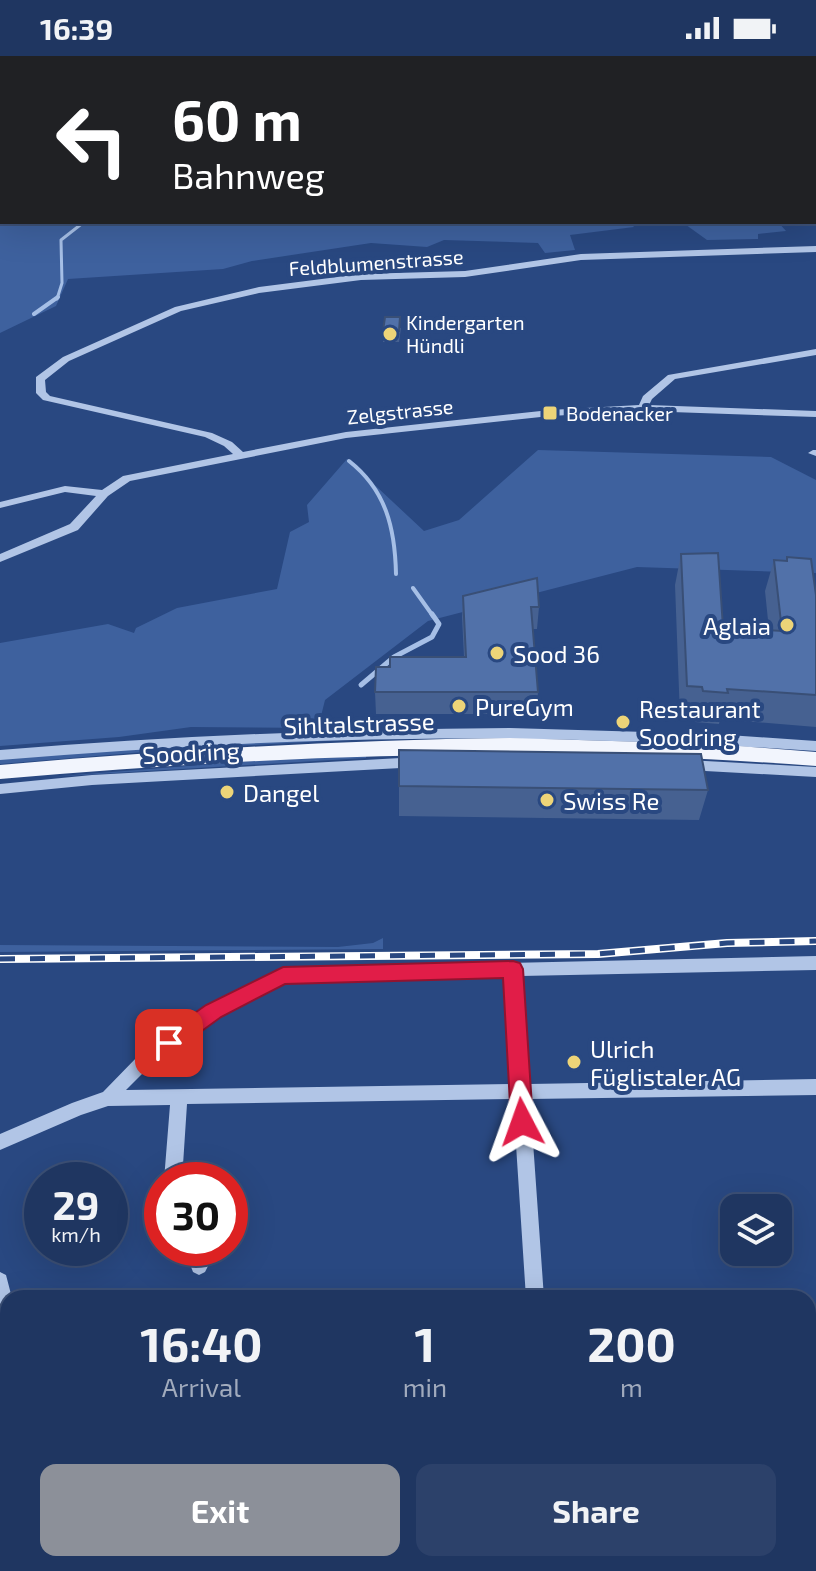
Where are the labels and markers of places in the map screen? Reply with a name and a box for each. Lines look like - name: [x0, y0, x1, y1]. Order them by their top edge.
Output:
- place label: Kindergarten Hündli: [406, 310, 525, 357]
- marker: Kindergarten Hündli: [381, 325, 399, 343]
- place label: Bodenacker: [566, 401, 673, 425]
- marker: Bodenacker: [541, 404, 559, 422]
- place label: Aglaia: [703, 611, 771, 640]
- marker: Aglaia: [778, 616, 796, 634]
- place label: Sood 36: [513, 639, 600, 668]
- marker: Sood 36: [488, 644, 506, 662]
- place label: PureGym: [475, 692, 574, 721]
- place label: Restaurant Soodring: [639, 694, 761, 751]
- marker: PureGym: [450, 697, 468, 715]
- marker: Restaurant Soodring: [614, 713, 632, 731]
- place label: Dangel: [243, 778, 319, 807]
- marker: Dangel: [218, 783, 236, 801]
- place label: Swiss Re: [563, 786, 659, 815]
- marker: Swiss Re: [538, 791, 556, 809]
- pin: [135, 1009, 203, 1077]
- place label: Ulrich Füglistaler AG: [590, 1034, 741, 1091]
- marker: Ulrich Füglistaler AG: [565, 1053, 583, 1071]

